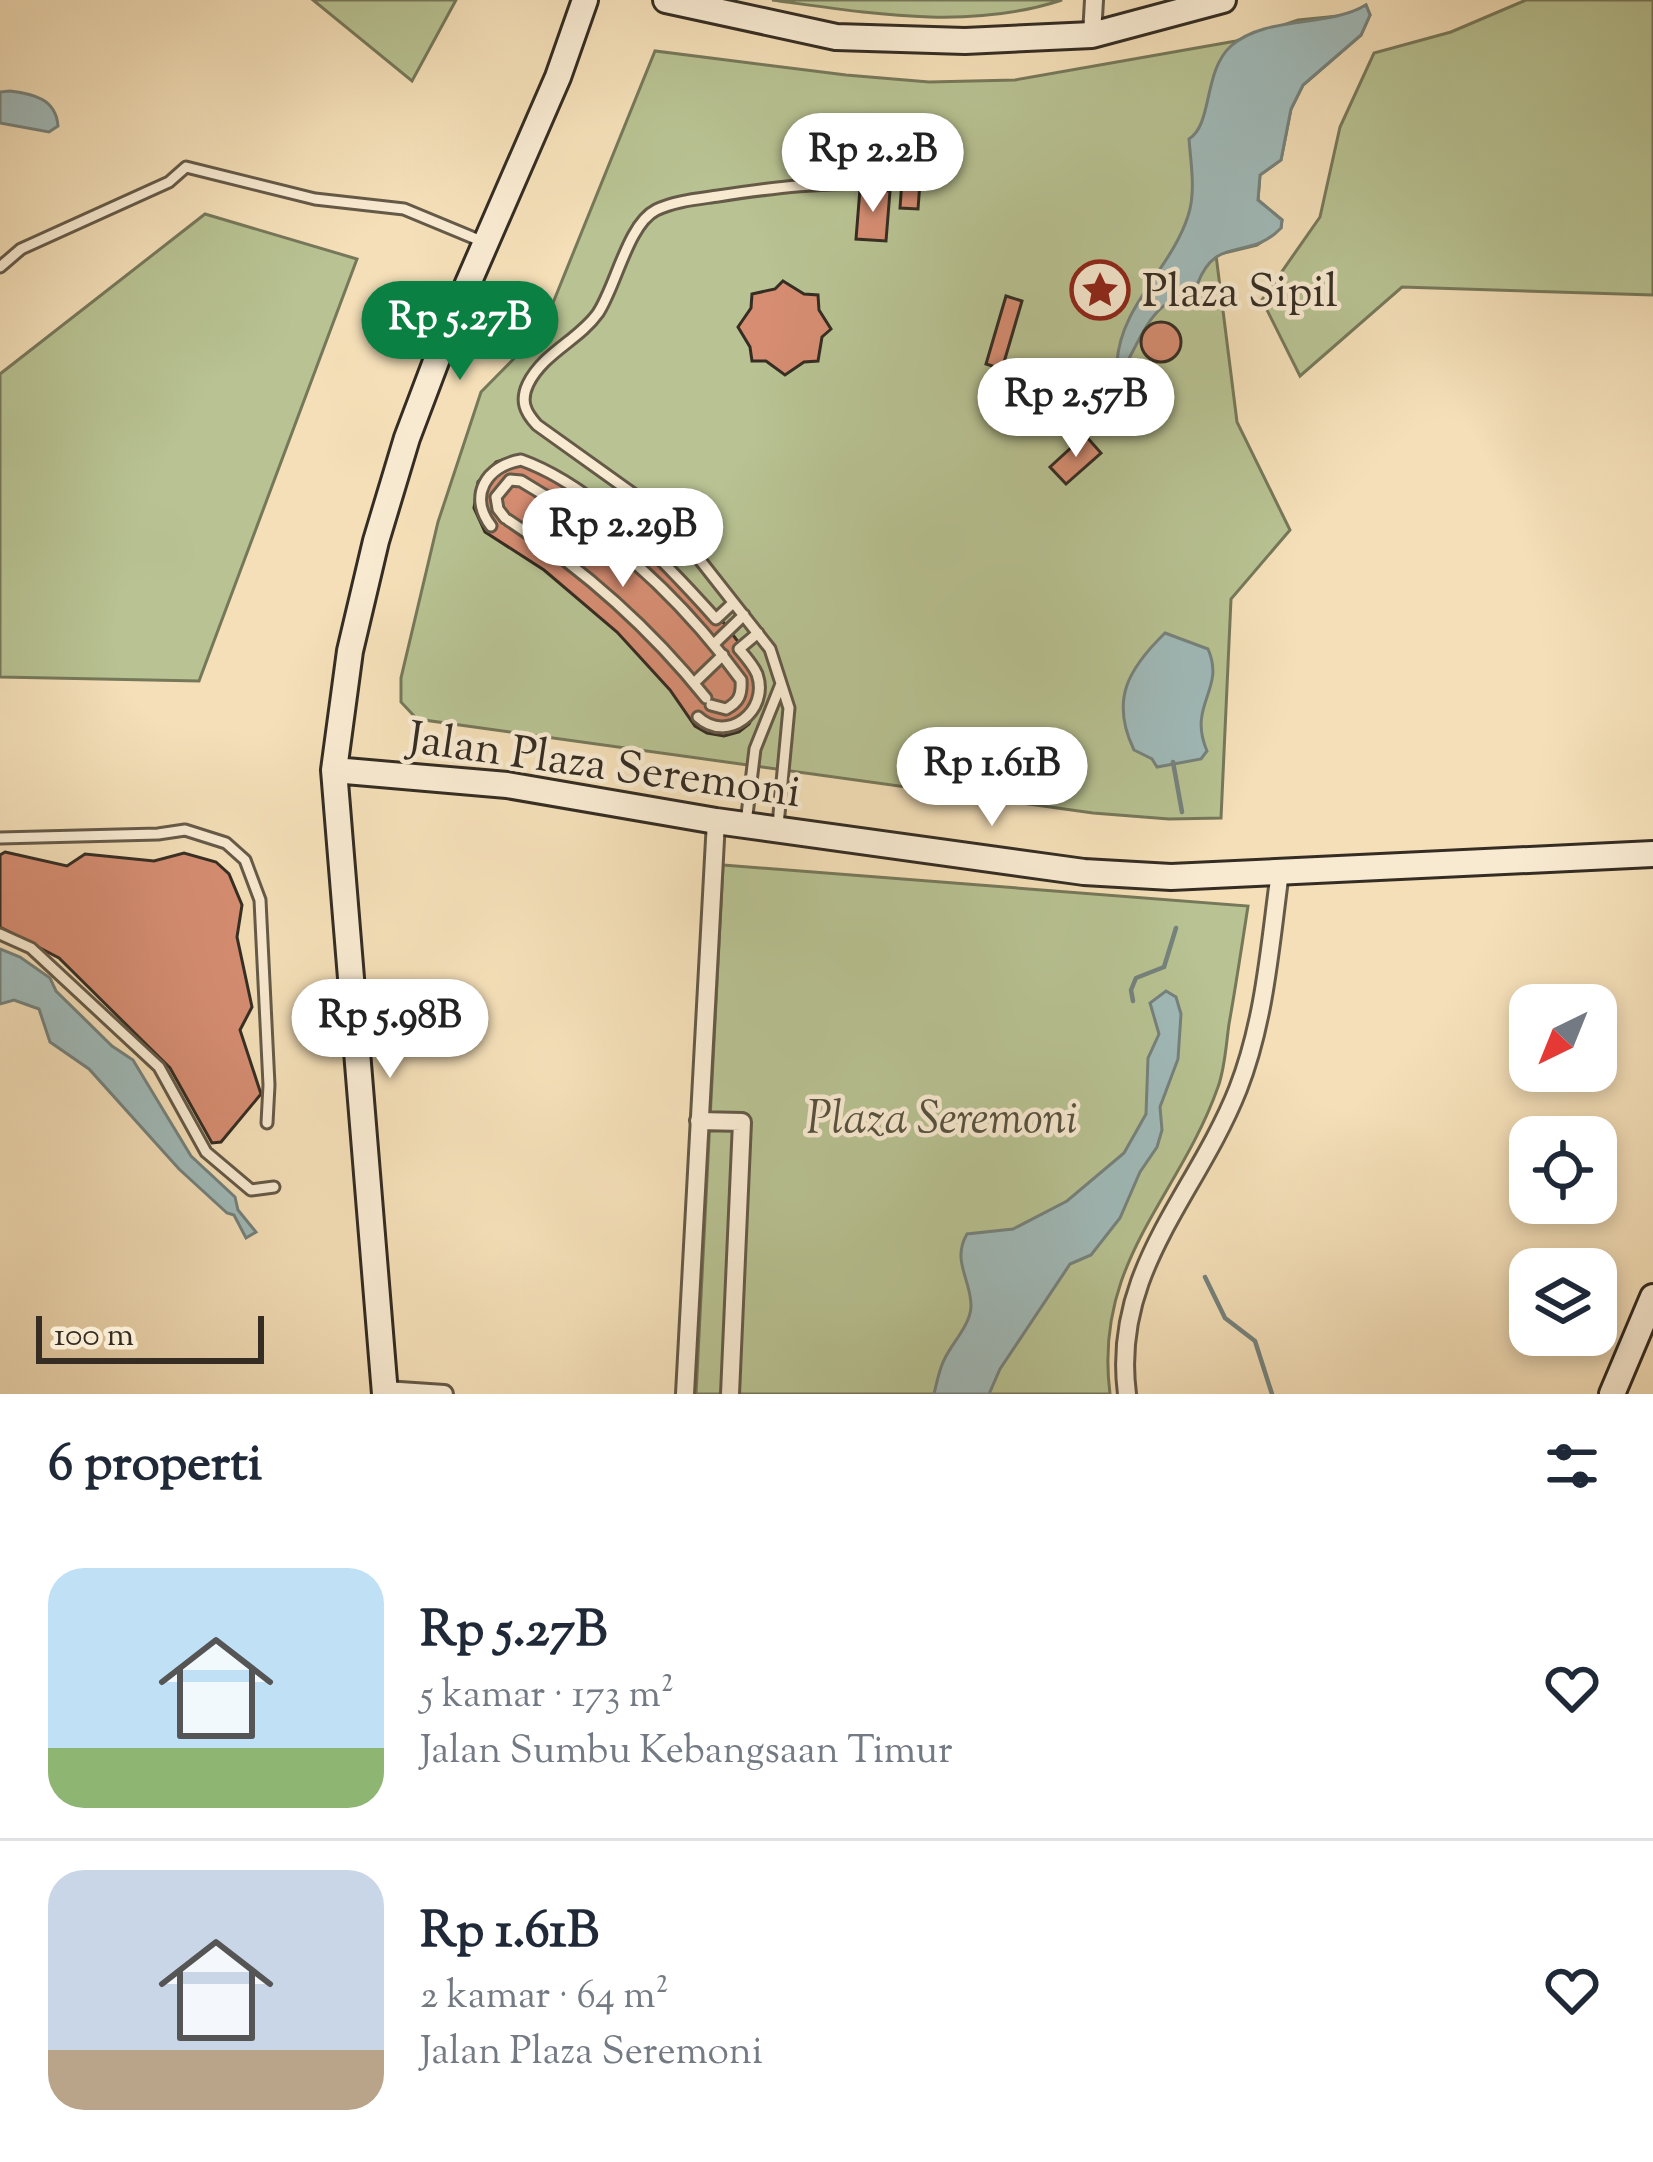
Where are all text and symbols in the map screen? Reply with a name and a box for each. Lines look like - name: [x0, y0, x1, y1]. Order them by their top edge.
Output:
- pin: Rp 2.2B: [762, 113, 984, 215]
- text: Rp 2.2B: [809, 124, 937, 180]
- place icon: Plaza Sipil: [1069, 259, 1131, 321]
- place label: Plaza Sipil: [1142, 263, 1338, 328]
- pin: Rp 5.27B: [336, 281, 584, 383]
- text: Rp 5.27B: [388, 292, 532, 348]
- pin: Rp 2.57B: [952, 358, 1200, 460]
- text: Rp 2.57B: [1004, 369, 1148, 425]
- pin: Rp 2.29B: [499, 488, 747, 590]
- text: Rp 2.29B: [549, 499, 697, 555]
- street label: Jalan Plaza Seremoni: [401, 708, 805, 828]
- pin: Rp 1.61B: [868, 727, 1116, 829]
- text: Rp 1.61B: [924, 738, 1060, 794]
- pin: Rp 5.98B: [266, 979, 514, 1081]
- north arrow: [1509, 984, 1617, 1092]
- map controls: [1509, 984, 1617, 1356]
- text: Rp 5.98B: [319, 990, 461, 1046]
- park label: Plaza Seremoni: [806, 1089, 1078, 1154]
- button: locate: [1509, 1116, 1617, 1224]
- button: layers: [1509, 1248, 1617, 1356]
- scale bar: [36, 1310, 264, 1363]
- text: 100 m: [54, 1313, 134, 1361]
- text: 6 properti: [48, 1430, 262, 1503]
- icon: filters: [1539, 1433, 1605, 1499]
- text: Rp 5.27B: [420, 1596, 607, 1669]
- icon: home: [144, 1616, 288, 1760]
- icon: heart: [1539, 1655, 1605, 1721]
- text: 5 kamar · 173 m²: [420, 1669, 674, 1725]
- text: Jalan Sumbu Kebangsaan Timur: [420, 1725, 953, 1781]
- text: Rp 1.61B: [420, 1897, 599, 1970]
- icon: home: [144, 1918, 288, 2062]
- icon: heart: [1539, 1957, 1605, 2023]
- text: 2 kamar · 64 m²: [420, 1970, 669, 2026]
- text: Jalan Plaza Seremoni: [420, 2026, 763, 2082]

